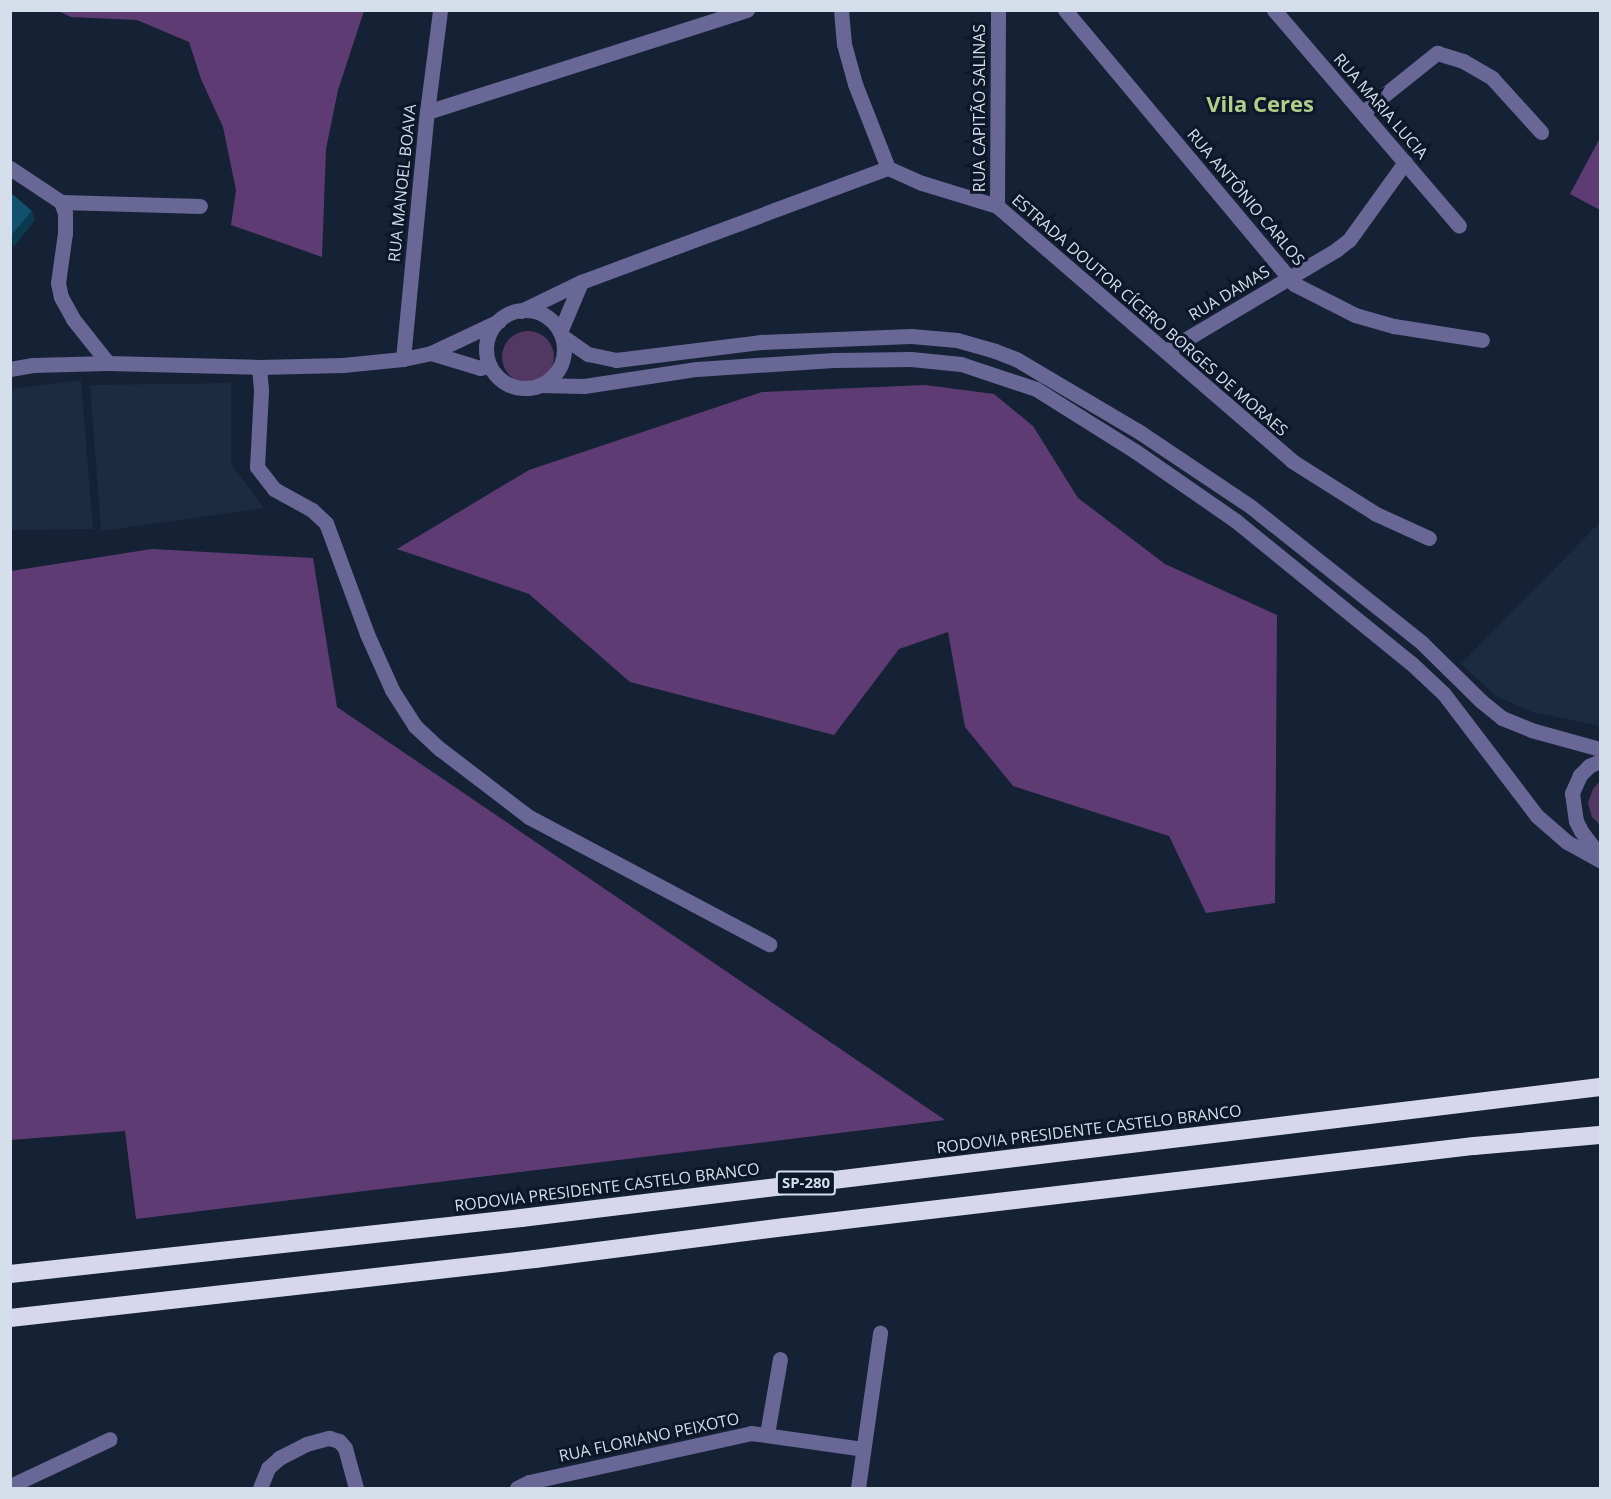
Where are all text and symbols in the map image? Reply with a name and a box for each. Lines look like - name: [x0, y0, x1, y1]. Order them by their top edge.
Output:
- street label: RUA CAPITÃO SALINAS: [969, 24, 989, 192]
- street label: RUA MARIA LUCIA: [1330, 49, 1432, 163]
- district label: Vila Ceres: [1206, 91, 1314, 117]
- street label: RUA MANOEL BOAVA: [384, 103, 420, 263]
- street label: RUA ANTÔNIO CARLOS: [1183, 125, 1309, 269]
- street label: ESTRADA DOUTOR CÍCERO BORGES DE MORAES: [1008, 190, 1292, 440]
- street label: RUA DAMAS: [1185, 261, 1273, 325]
- street label: RODOVIA PRESIDENTE CASTELO BRANCO: [935, 1101, 1243, 1157]
- street label: RODOVIA PRESIDENTE CASTELO BRANCO: [453, 1159, 761, 1215]
- road number: SP-280: [774, 1171, 838, 1195]
- street label: RUA FLORIANO PEIXOTO: [557, 1408, 741, 1466]

